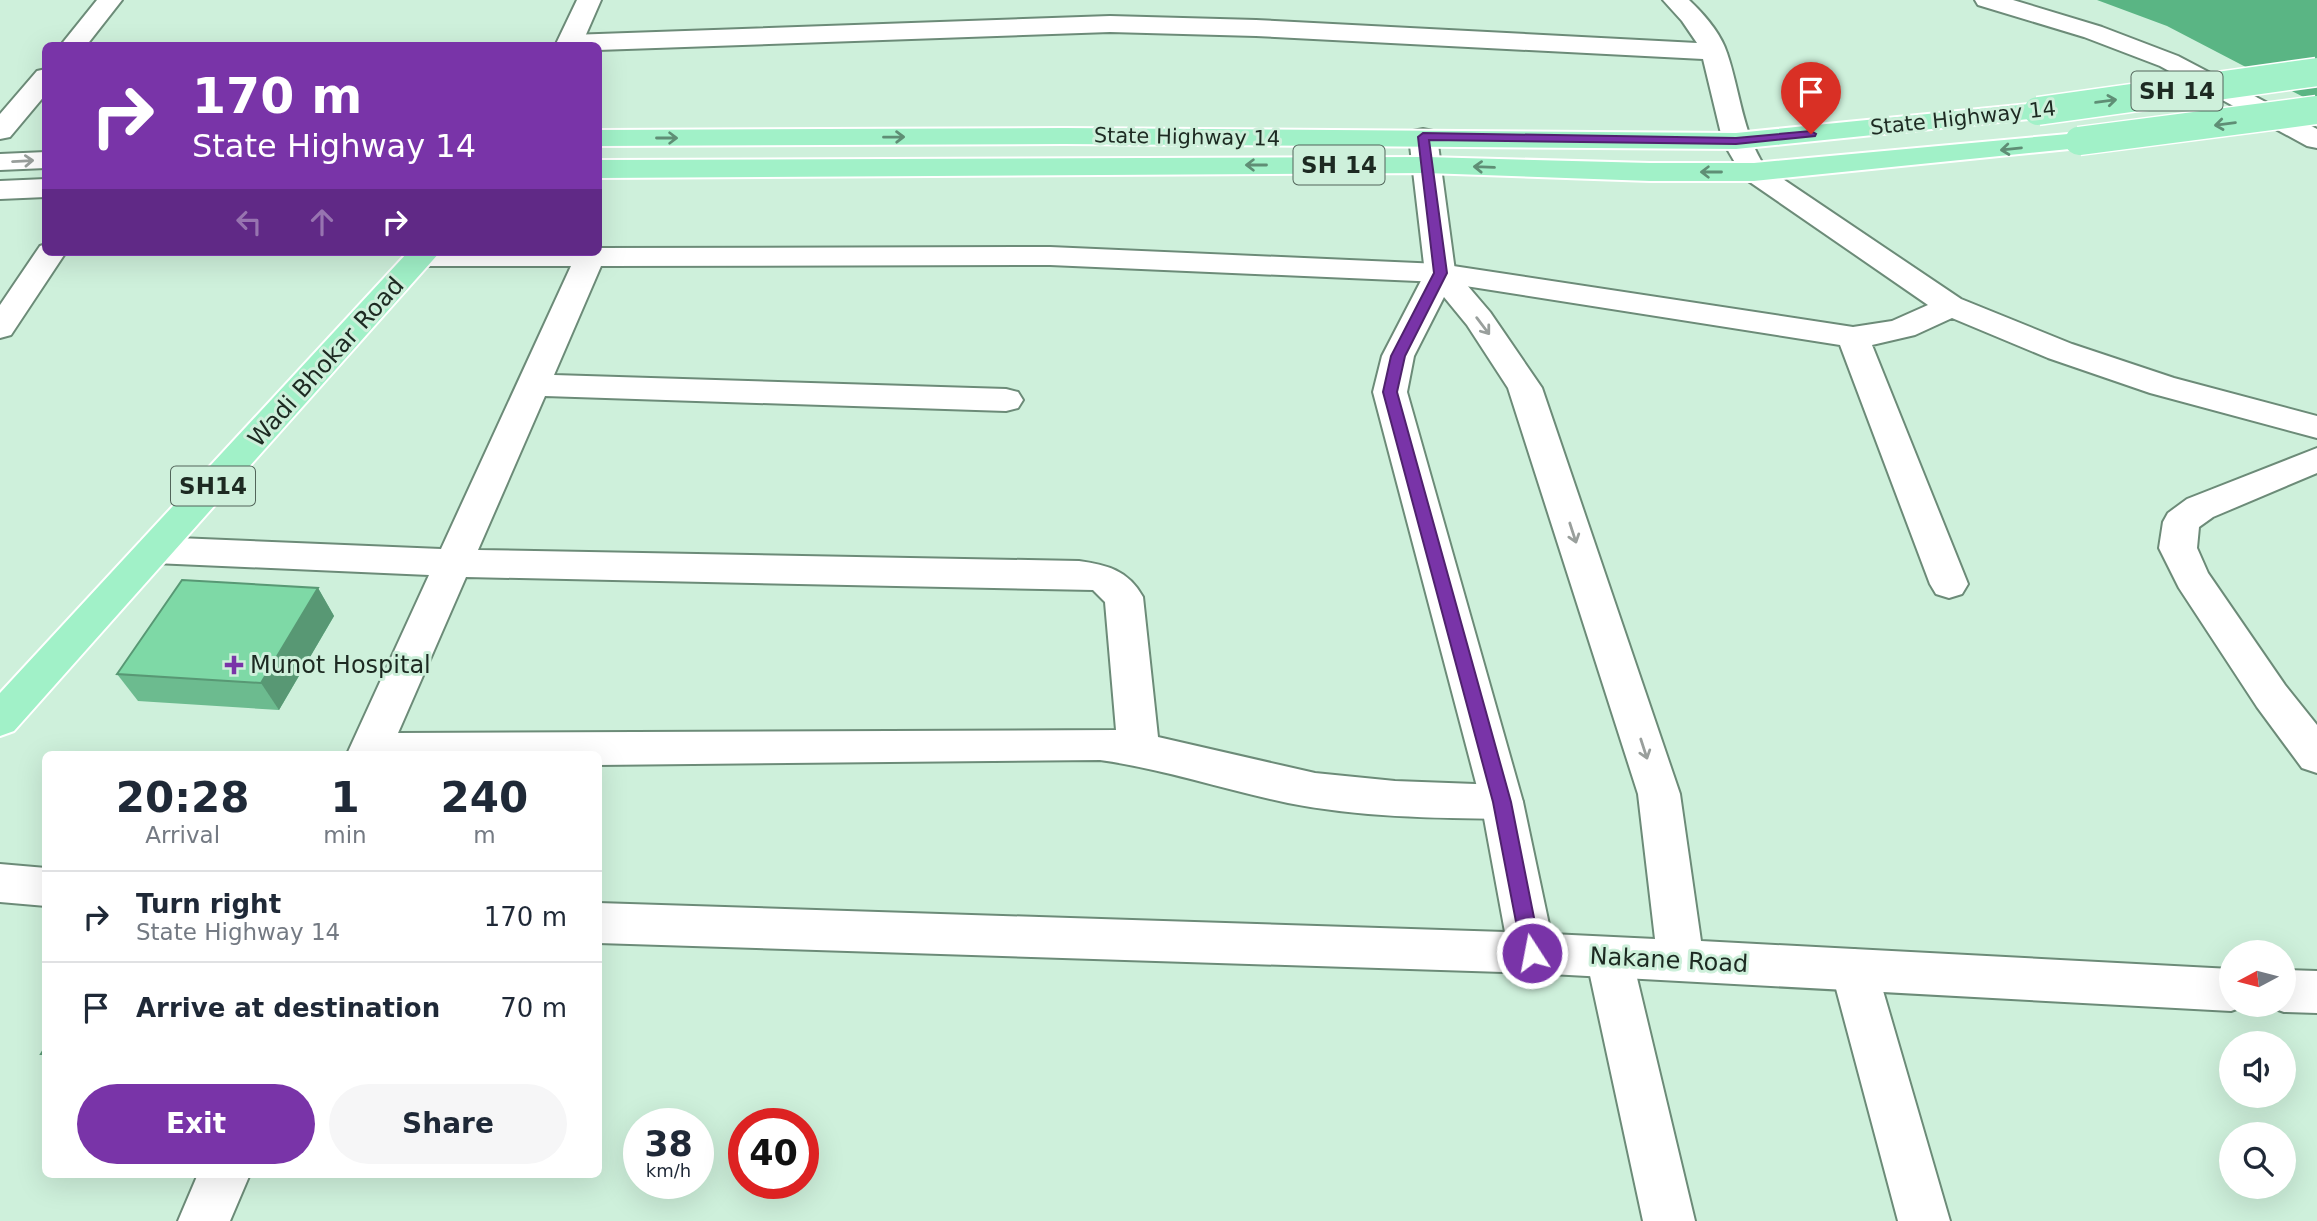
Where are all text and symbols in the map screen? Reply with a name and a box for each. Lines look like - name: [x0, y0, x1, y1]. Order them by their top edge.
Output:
- pin: [1781, 62, 1841, 134]
- text: 170 m: [192, 68, 362, 125]
- icon: right: [77, 70, 168, 161]
- road number: SH 14: [2132, 72, 2222, 110]
- icon: arrive: [1792, 73, 1830, 111]
- one-way arrow: [2094, 95, 2116, 108]
- street label: State Highway 14: [1869, 96, 2057, 140]
- one-way arrow: [2215, 118, 2237, 131]
- street label: State Highway 14: [1094, 123, 1280, 151]
- text: State Highway 14: [192, 127, 476, 165]
- one-way arrow: [882, 130, 905, 144]
- one-way arrow: [655, 131, 678, 145]
- one-way arrow: [2000, 143, 2023, 156]
- road number: SH 14: [1294, 146, 1384, 184]
- one-way arrow: [11, 154, 34, 167]
- one-way arrow: [1245, 158, 1268, 172]
- one-way arrow: [1472, 161, 1495, 174]
- one-way arrow: [1700, 165, 1723, 179]
- icon: left: [230, 203, 268, 241]
- icon: ahead: [303, 203, 341, 241]
- icon: right: [376, 203, 414, 241]
- street label: Wadi Bhokar Road: [242, 271, 410, 453]
- one-way arrow: [1476, 316, 1491, 335]
- road number: SH14: [171, 466, 255, 506]
- one-way arrow: [1567, 522, 1580, 544]
- place label: Munot Hospital: [250, 651, 431, 679]
- marker: Munot Hospital: [224, 655, 244, 675]
- one-way arrow: [1639, 738, 1652, 760]
- text: 20:28: [116, 773, 250, 822]
- text: 1: [330, 773, 360, 822]
- text: 240: [441, 773, 528, 822]
- text: Arrival: [145, 822, 220, 848]
- text: min: [323, 822, 367, 848]
- text: m: [473, 822, 496, 848]
- text: Turn right: [136, 889, 281, 919]
- icon: right: [77, 898, 115, 936]
- text: 170 m: [484, 902, 567, 932]
- position arrow: [1495, 916, 1569, 990]
- text: State Highway 14: [136, 919, 340, 945]
- north arrow: [2219, 940, 2296, 1017]
- map controls: [2219, 940, 2296, 1199]
- street label: Nakane Road: [1589, 942, 1749, 978]
- icon: arrive: [77, 989, 115, 1027]
- text: Arrive at destination: [136, 993, 440, 1023]
- text: 70 m: [500, 993, 567, 1023]
- button: sound: [2219, 1031, 2296, 1108]
- button: Exit: [77, 1084, 315, 1164]
- button: Share: [329, 1084, 567, 1164]
- speed limit sign: 40: [728, 1108, 819, 1199]
- button: search: [2219, 1122, 2296, 1199]
- text: 38: [644, 1124, 693, 1164]
- text: km/h: [646, 1160, 691, 1181]

